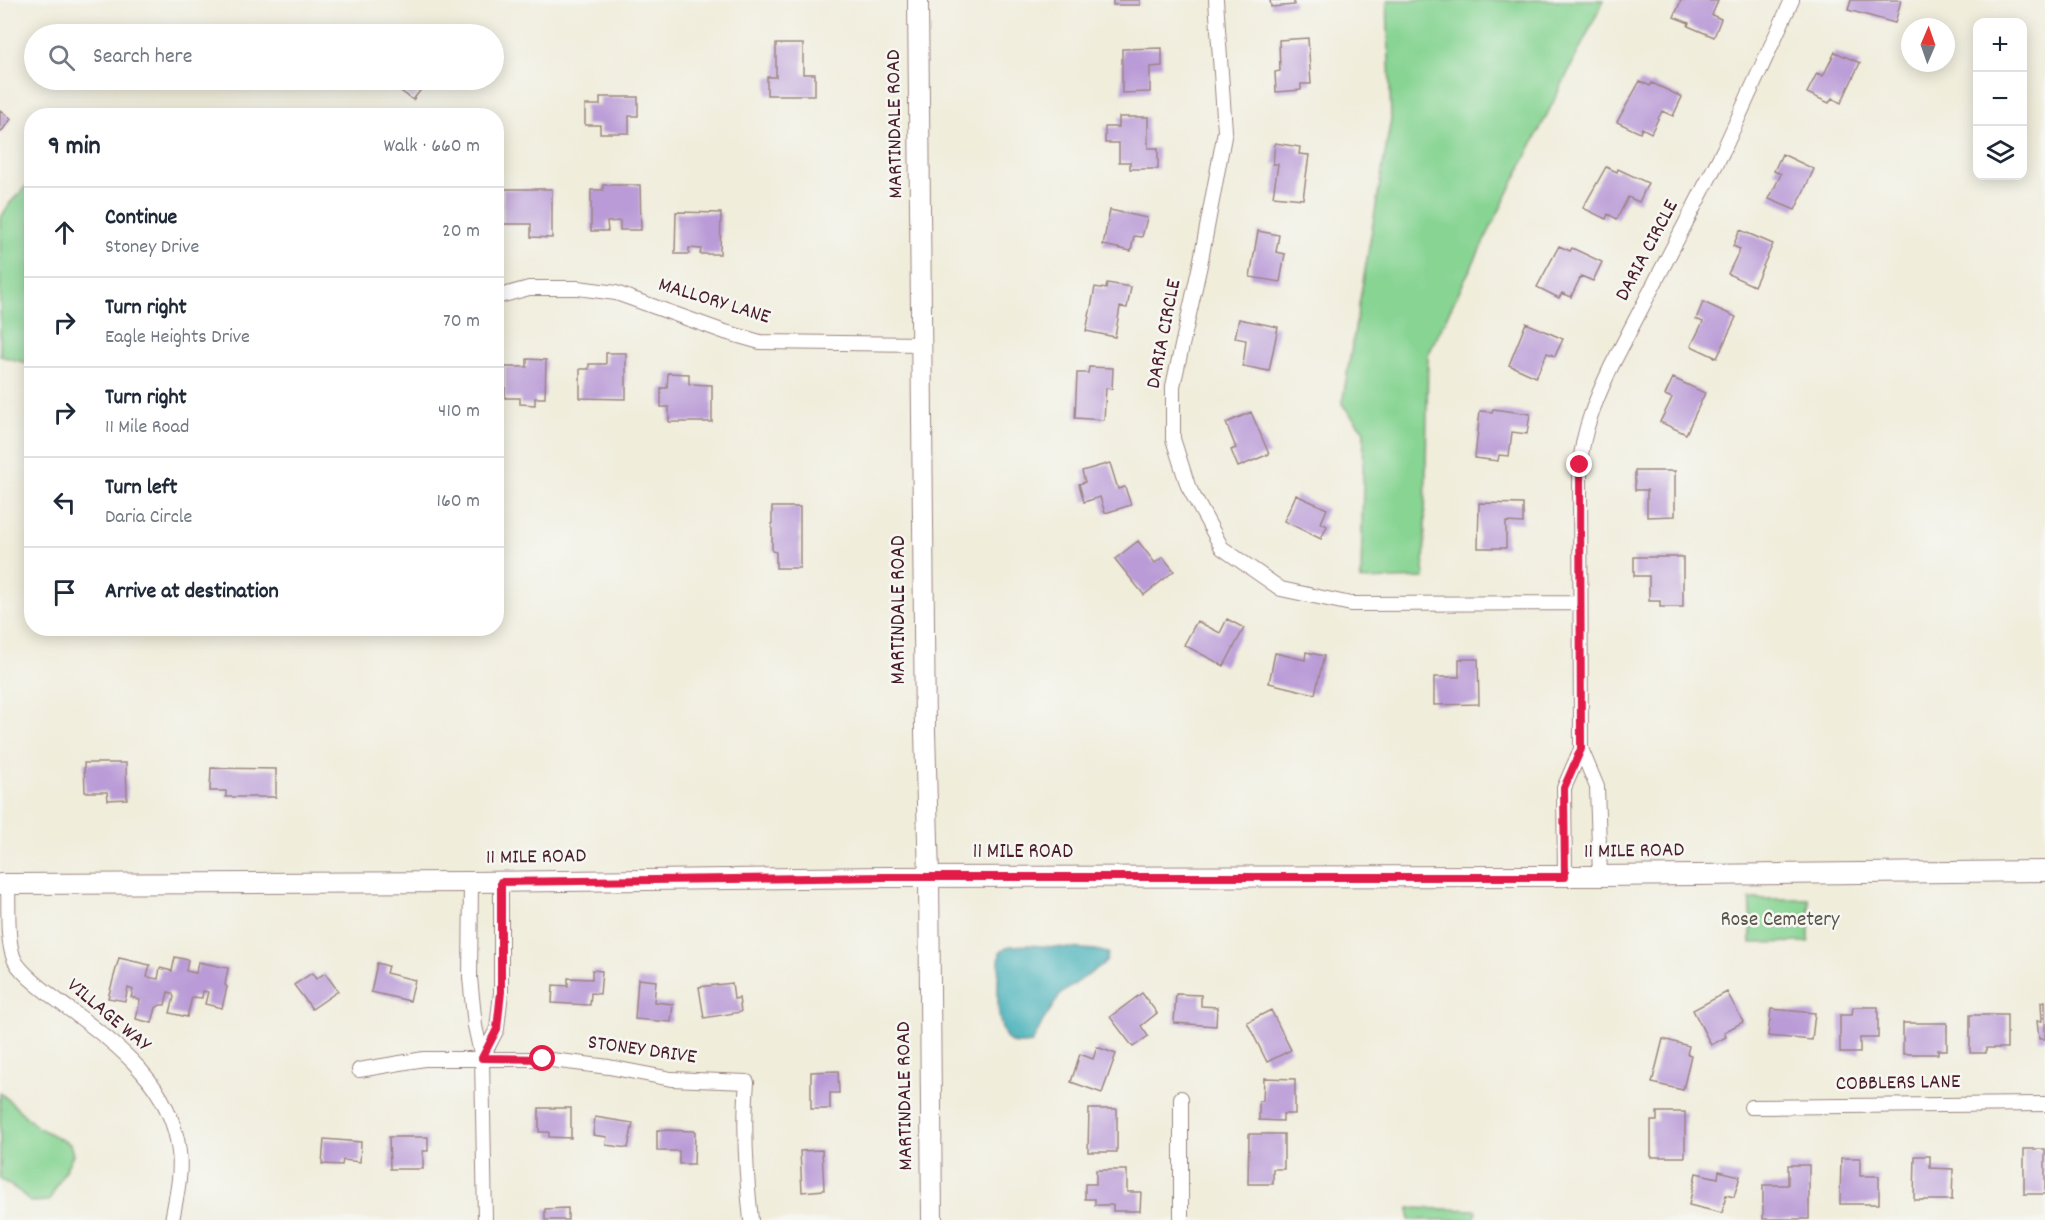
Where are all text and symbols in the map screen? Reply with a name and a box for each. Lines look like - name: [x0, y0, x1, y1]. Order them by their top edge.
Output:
- north arrow: [1901, 18, 1955, 72]
- map controls: [1973, 18, 2027, 180]
- button: +: [1973, 18, 2027, 72]
- search box: [24, 24, 504, 90]
- icon: search: [45, 41, 78, 74]
- text: Search here: [93, 42, 192, 73]
- street label: MARTINDALE ROAD: [880, 49, 912, 199]
- button: −: [1973, 72, 2027, 126]
- button: layers: [1973, 126, 2027, 180]
- text: 9 min: [48, 129, 101, 166]
- text: Walk · 660 m: [384, 133, 480, 161]
- street label: DARIA CIRCLE: [1609, 195, 1688, 307]
- text: Continue: [105, 203, 177, 234]
- icon: ahead: [48, 216, 81, 249]
- text: 20 m: [442, 218, 480, 246]
- text: Stoney Drive: [105, 234, 199, 262]
- street label: MALLORY LANE: [654, 271, 774, 333]
- street label: DARIA CIRCLE: [1140, 276, 1190, 391]
- text: Turn right: [105, 293, 187, 324]
- icon: right: [48, 306, 81, 339]
- text: 70 m: [443, 308, 480, 336]
- text: Eagle Heights Drive: [105, 324, 250, 352]
- text: Turn right: [105, 383, 187, 414]
- icon: right: [48, 396, 81, 429]
- text: 410 m: [438, 398, 480, 426]
- text: 11 Mile Road: [105, 414, 189, 442]
- route end: [1566, 451, 1592, 477]
- text: Turn left: [105, 473, 177, 504]
- icon: left: [48, 486, 81, 519]
- text: 160 m: [437, 488, 480, 516]
- text: Daria Circle: [105, 504, 192, 532]
- street label: MARTINDALE ROAD: [885, 535, 915, 685]
- icon: arrive: [48, 576, 81, 609]
- text: Arrive at destination: [105, 577, 279, 608]
- street label: 11 MILE ROAD: [1584, 836, 1685, 868]
- street label: 11 MILE ROAD: [973, 838, 1073, 868]
- street label: 11 MILE ROAD: [486, 842, 587, 874]
- park label: Rose Cemetery: [1720, 906, 1840, 936]
- street label: VILLAGE WAY: [60, 972, 157, 1061]
- street label: MARTINDALE ROAD: [890, 1021, 922, 1171]
- street label: STONEY DRIVE: [586, 1029, 699, 1074]
- route start: [529, 1045, 555, 1071]
- street label: COBBLERS LANE: [1835, 1068, 1961, 1100]

